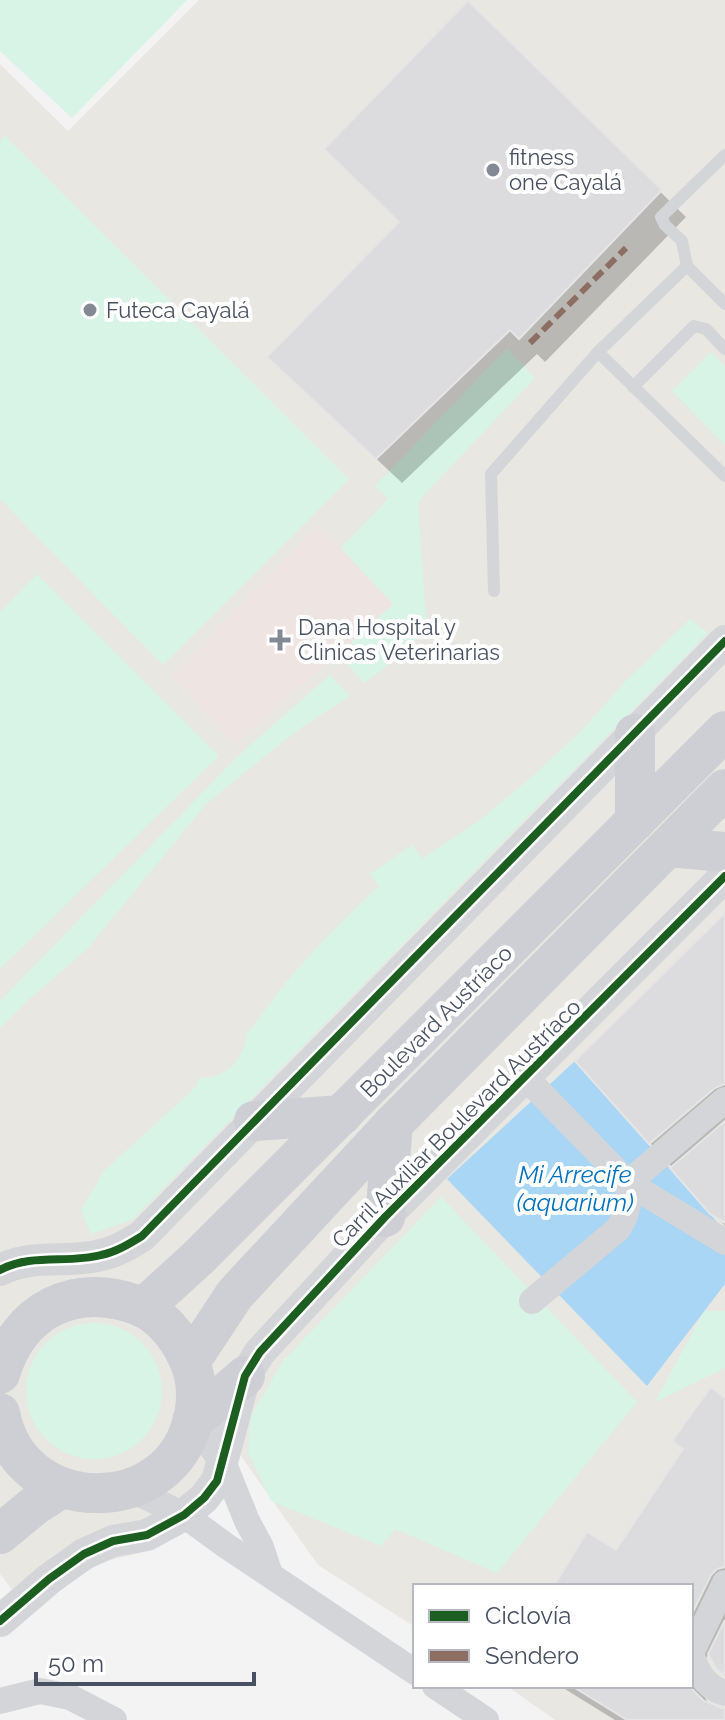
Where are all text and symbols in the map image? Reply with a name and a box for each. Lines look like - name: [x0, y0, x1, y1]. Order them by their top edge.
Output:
- place label: fitness one Cayalá: [509, 144, 622, 195]
- marker: fitness one Cayalá: [484, 161, 502, 179]
- place label: Futeca Cayalá: [106, 297, 249, 323]
- marker: Futeca Cayalá: [81, 301, 99, 319]
- place label: Dana Hospital y Clinicas Veterinarias: [298, 614, 500, 665]
- marker: Dana Hospital y Clinicas Veterinarias: [269, 629, 291, 651]
- street label: Boulevard Austríaco: [355, 940, 517, 1102]
- street label: Carril Auxiliar Boulevard Austríaco: [326, 993, 586, 1253]
- water label: Mi Arrecife (aquarium): [517, 1160, 633, 1217]
- legend: [413, 1584, 693, 1688]
- text: Ciclovía: [485, 1601, 571, 1630]
- scale bar: [36, 1636, 254, 1686]
- text: Sendero: [485, 1641, 579, 1670]
- text: 50 m: [48, 1649, 104, 1678]

